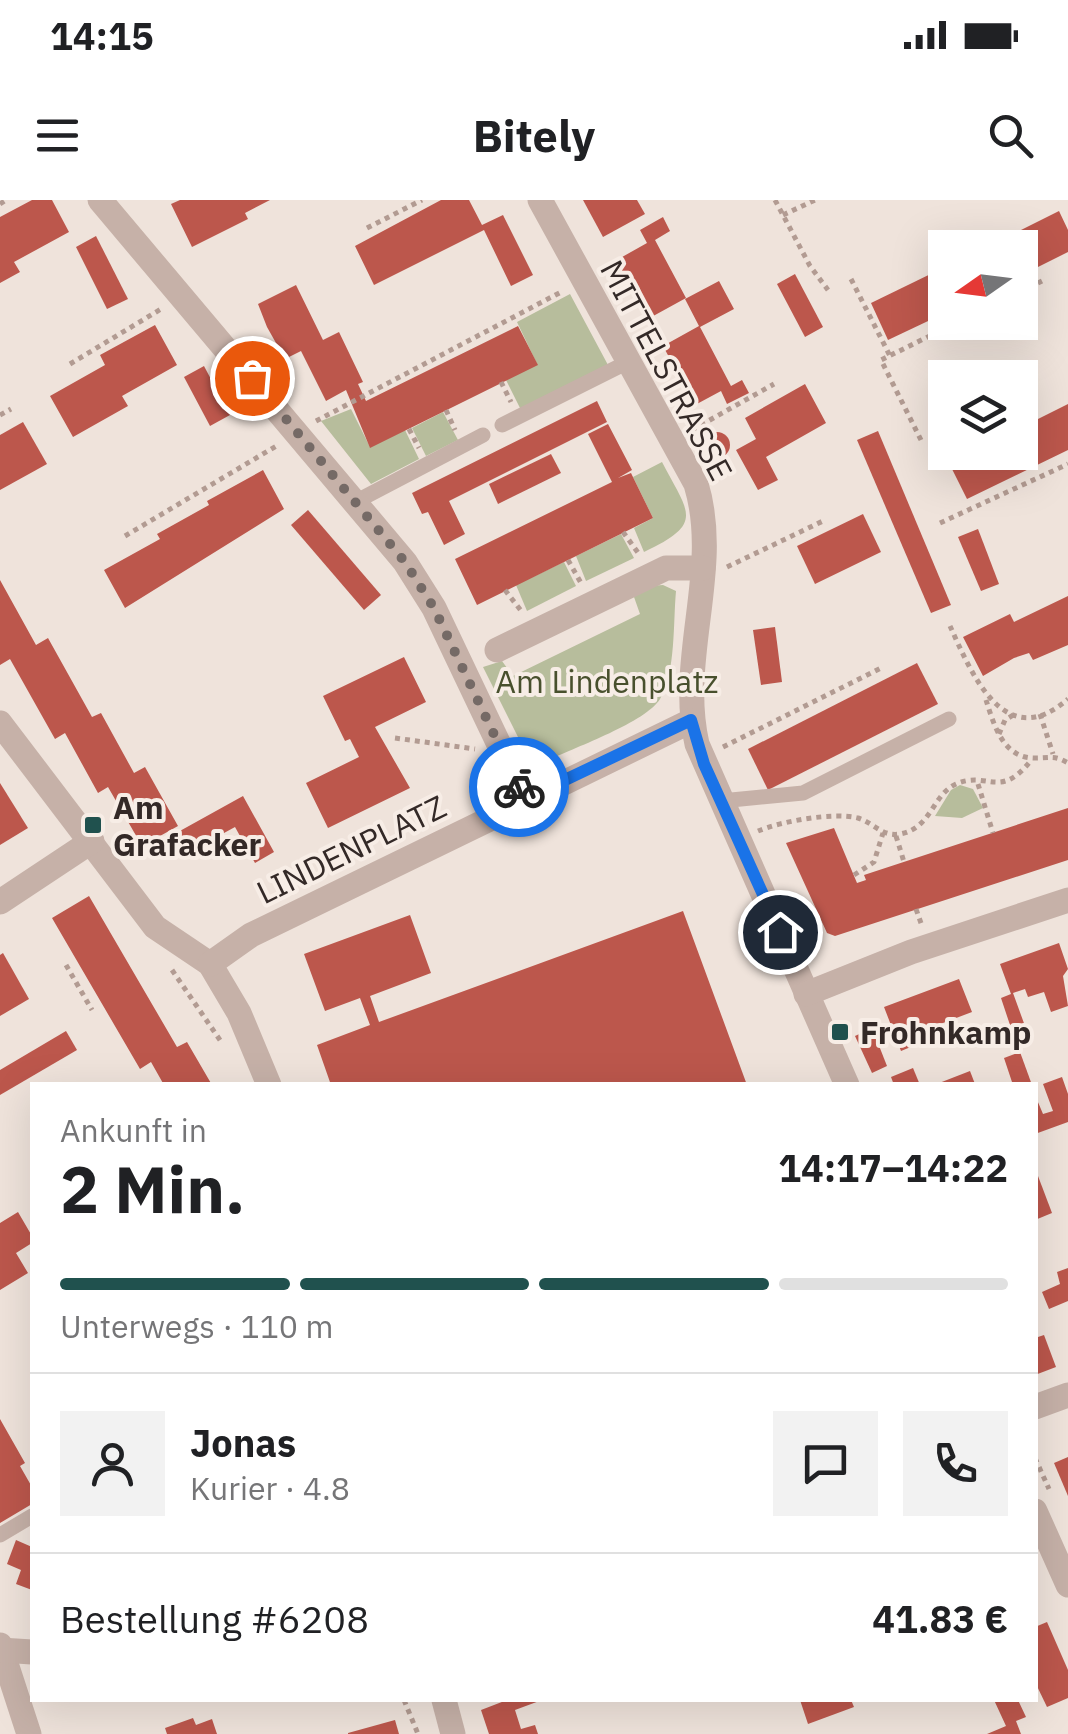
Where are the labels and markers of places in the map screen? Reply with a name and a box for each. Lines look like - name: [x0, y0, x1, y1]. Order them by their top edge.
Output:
- pin: [210, 336, 295, 421]
- place label: Am Grafacker: [113, 786, 262, 865]
- marker: Am Grafacker: [82, 814, 104, 836]
- pin: [738, 890, 823, 975]
- place label: Frohnkamp: [860, 1011, 1031, 1053]
- marker: Frohnkamp: [829, 1021, 851, 1043]

